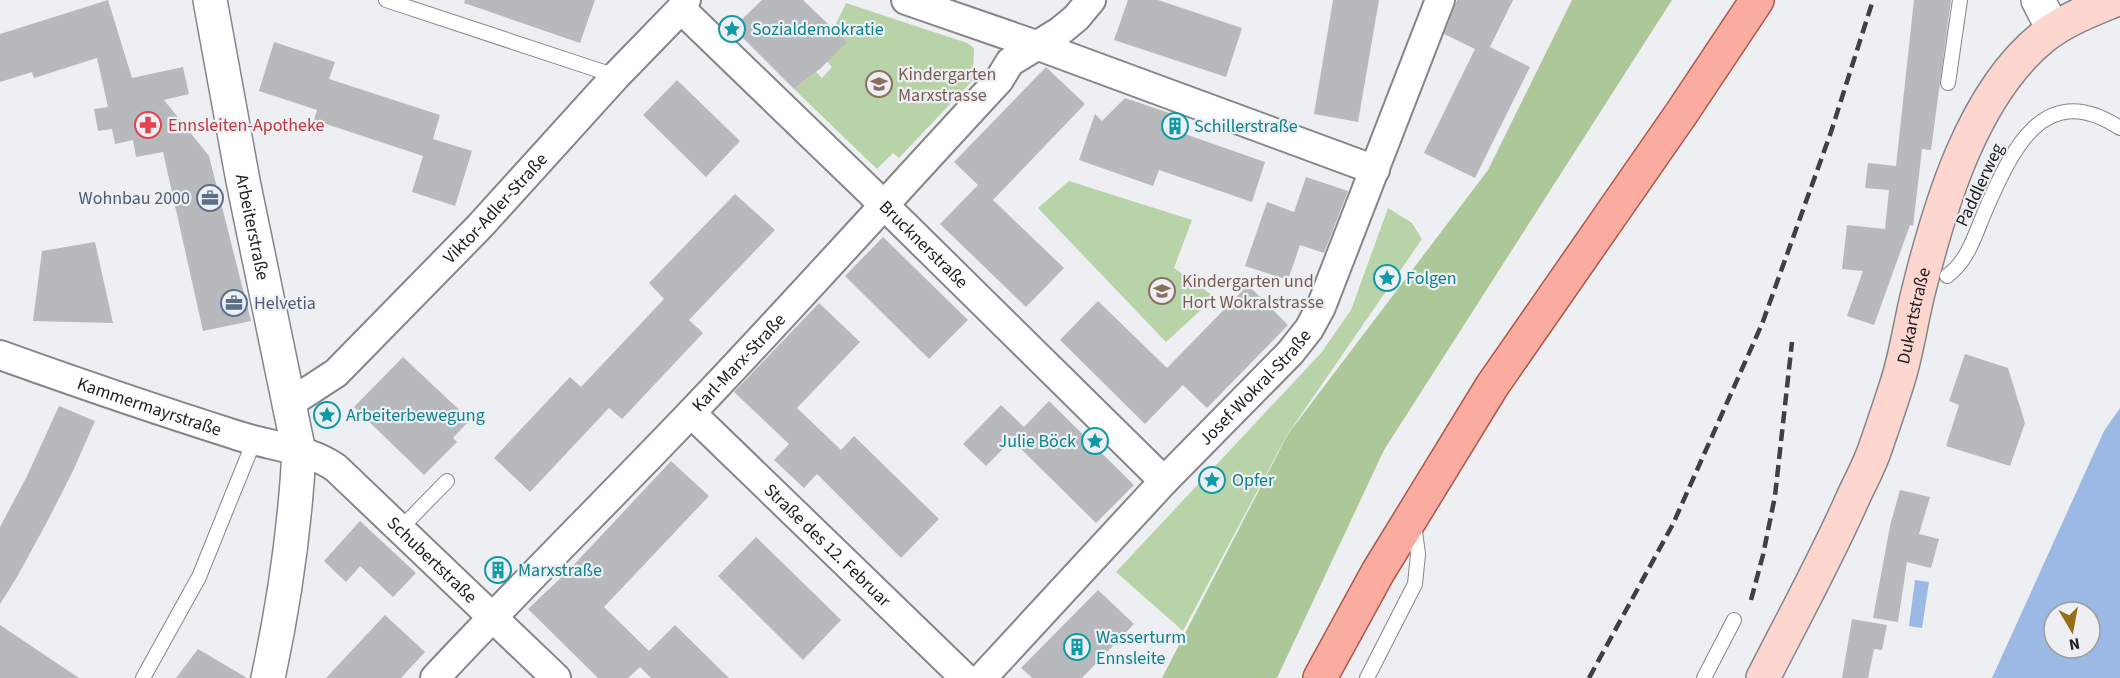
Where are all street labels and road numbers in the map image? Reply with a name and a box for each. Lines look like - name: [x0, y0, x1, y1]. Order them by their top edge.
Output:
- street label: Paddlerweg: [1950, 139, 2010, 231]
- street label: Viktor-Adler-Straße: [437, 147, 553, 269]
- street label: Arbeiterstraße: [229, 172, 276, 282]
- street label: Brucknerstraße: [874, 194, 974, 294]
- street label: Dukartstraße: [1891, 265, 1936, 366]
- street label: Karl-Marx-Straße: [686, 307, 791, 417]
- street label: Josef-Wokral-Straße: [1193, 324, 1317, 451]
- street label: Kammermayrstraße: [74, 371, 225, 442]
- street label: Straße des 12. Februar: [758, 478, 897, 613]
- street label: Schubertstraße: [382, 511, 483, 609]

